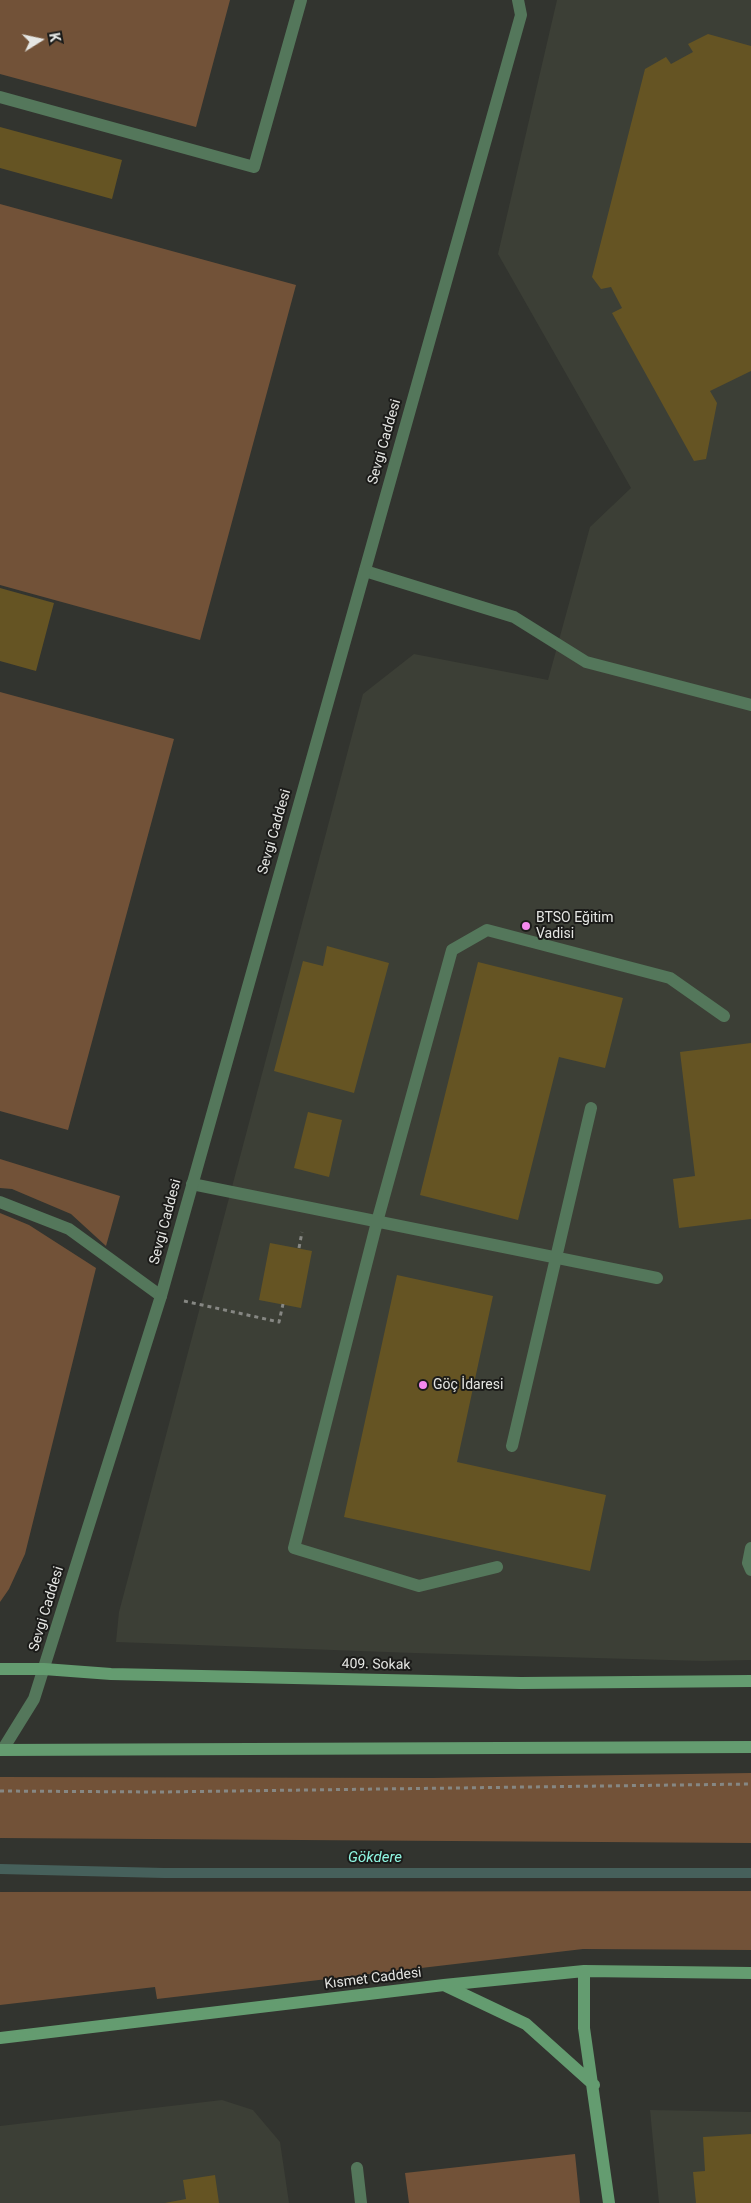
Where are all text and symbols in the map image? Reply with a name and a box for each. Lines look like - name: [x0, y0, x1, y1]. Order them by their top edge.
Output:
- north arrow: [15, 15, 65, 65]
- text: K: [46, 32, 63, 43]
- street label: Sevgi Caddesi: [365, 398, 405, 486]
- street label: Sevgi Caddesi: [255, 788, 295, 876]
- place label: BTSO Eğitim Vadisi: [536, 910, 614, 942]
- marker: BTSO Eğitim Vadisi: [520, 920, 532, 932]
- street label: Sevgi Caddesi: [147, 1177, 185, 1267]
- place label: Göç İdaresi: [433, 1377, 503, 1393]
- marker: Göç İdaresi: [417, 1379, 429, 1391]
- street label: Sevgi Caddesi: [26, 1565, 68, 1653]
- street label: 409. Sokak: [341, 1656, 411, 1674]
- water label: Gökdere: [348, 1849, 402, 1867]
- street label: Kısmet Caddesi: [323, 1965, 423, 1993]

